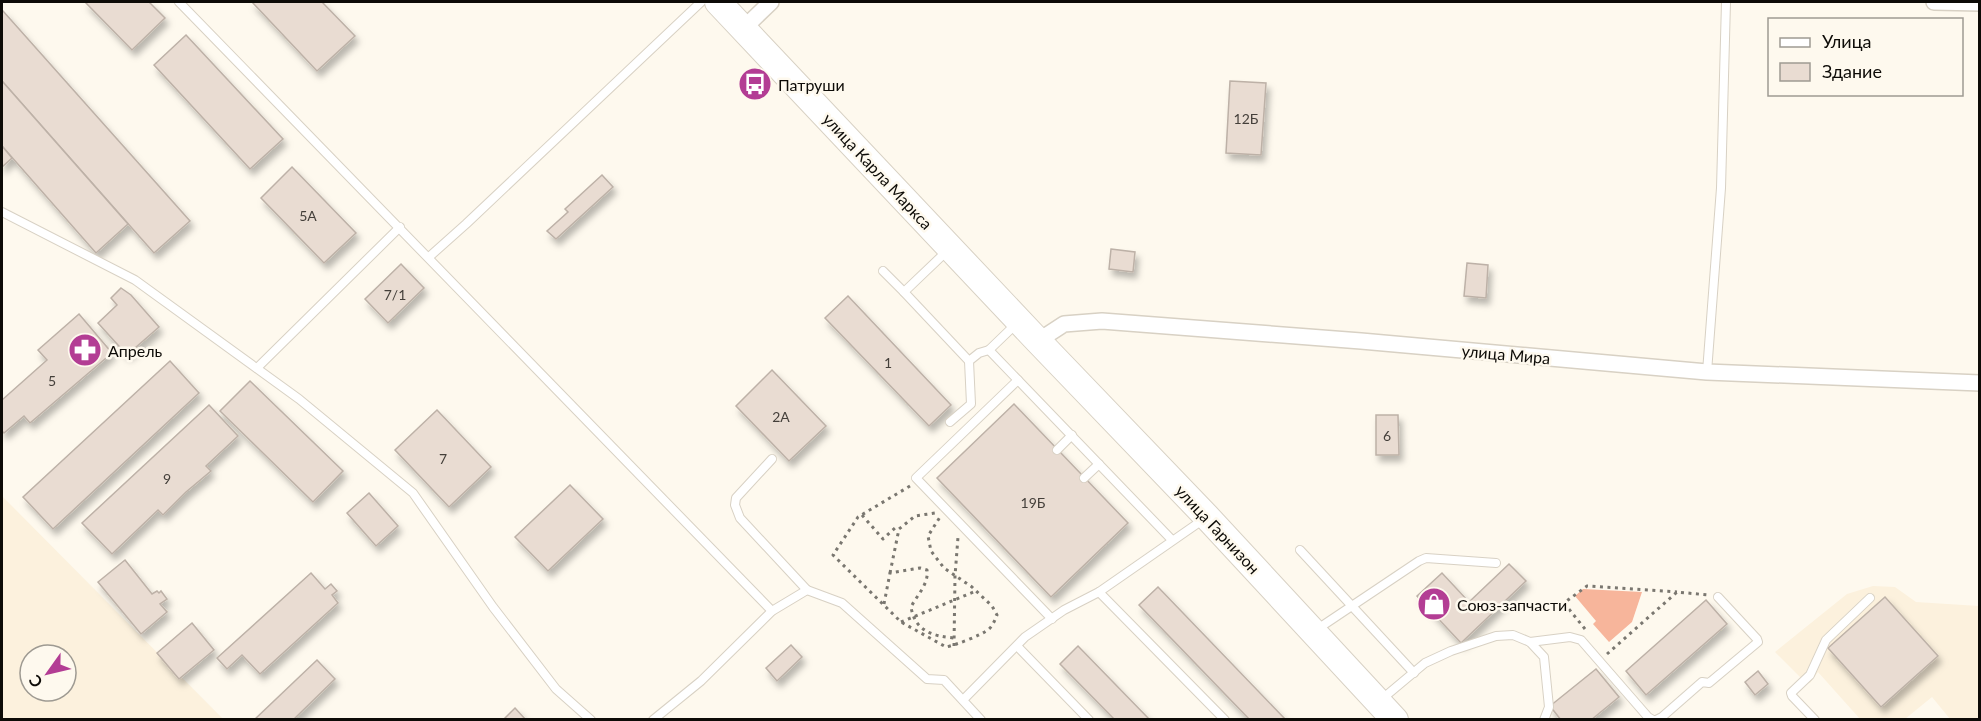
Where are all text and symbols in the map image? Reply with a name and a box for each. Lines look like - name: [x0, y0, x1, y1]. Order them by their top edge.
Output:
- legend: [1768, 18, 1963, 96]
- text: Улица: [1822, 30, 1872, 52]
- text: Здание: [1822, 60, 1882, 82]
- bus stop icon: Патруши: [737, 66, 773, 102]
- place label: Патруши: [778, 75, 845, 94]
- street label: улица Карла Маркса: [819, 109, 937, 233]
- house number: 12Б: [1234, 110, 1259, 127]
- house number: 5А: [299, 207, 317, 224]
- house number: 7/1: [384, 286, 406, 303]
- pharmacy icon: Апрель: [67, 332, 103, 368]
- place label: Апрель: [108, 341, 163, 360]
- street label: улица Мира: [1461, 341, 1551, 367]
- house number: 1: [884, 354, 892, 371]
- house number: 5: [48, 372, 56, 389]
- house number: 2А: [772, 408, 790, 425]
- house number: 6: [1383, 427, 1391, 444]
- house number: 7: [439, 450, 447, 467]
- house number: 9: [163, 470, 171, 487]
- street label: улица Гарнизон: [1172, 481, 1264, 577]
- house number: 19Б: [1021, 494, 1046, 511]
- shop icon: Союз-запчасти: [1416, 586, 1452, 622]
- place label: Союз-запчасти: [1457, 595, 1567, 614]
- north arrow: [18, 643, 78, 703]
- text: С: [24, 672, 46, 691]

